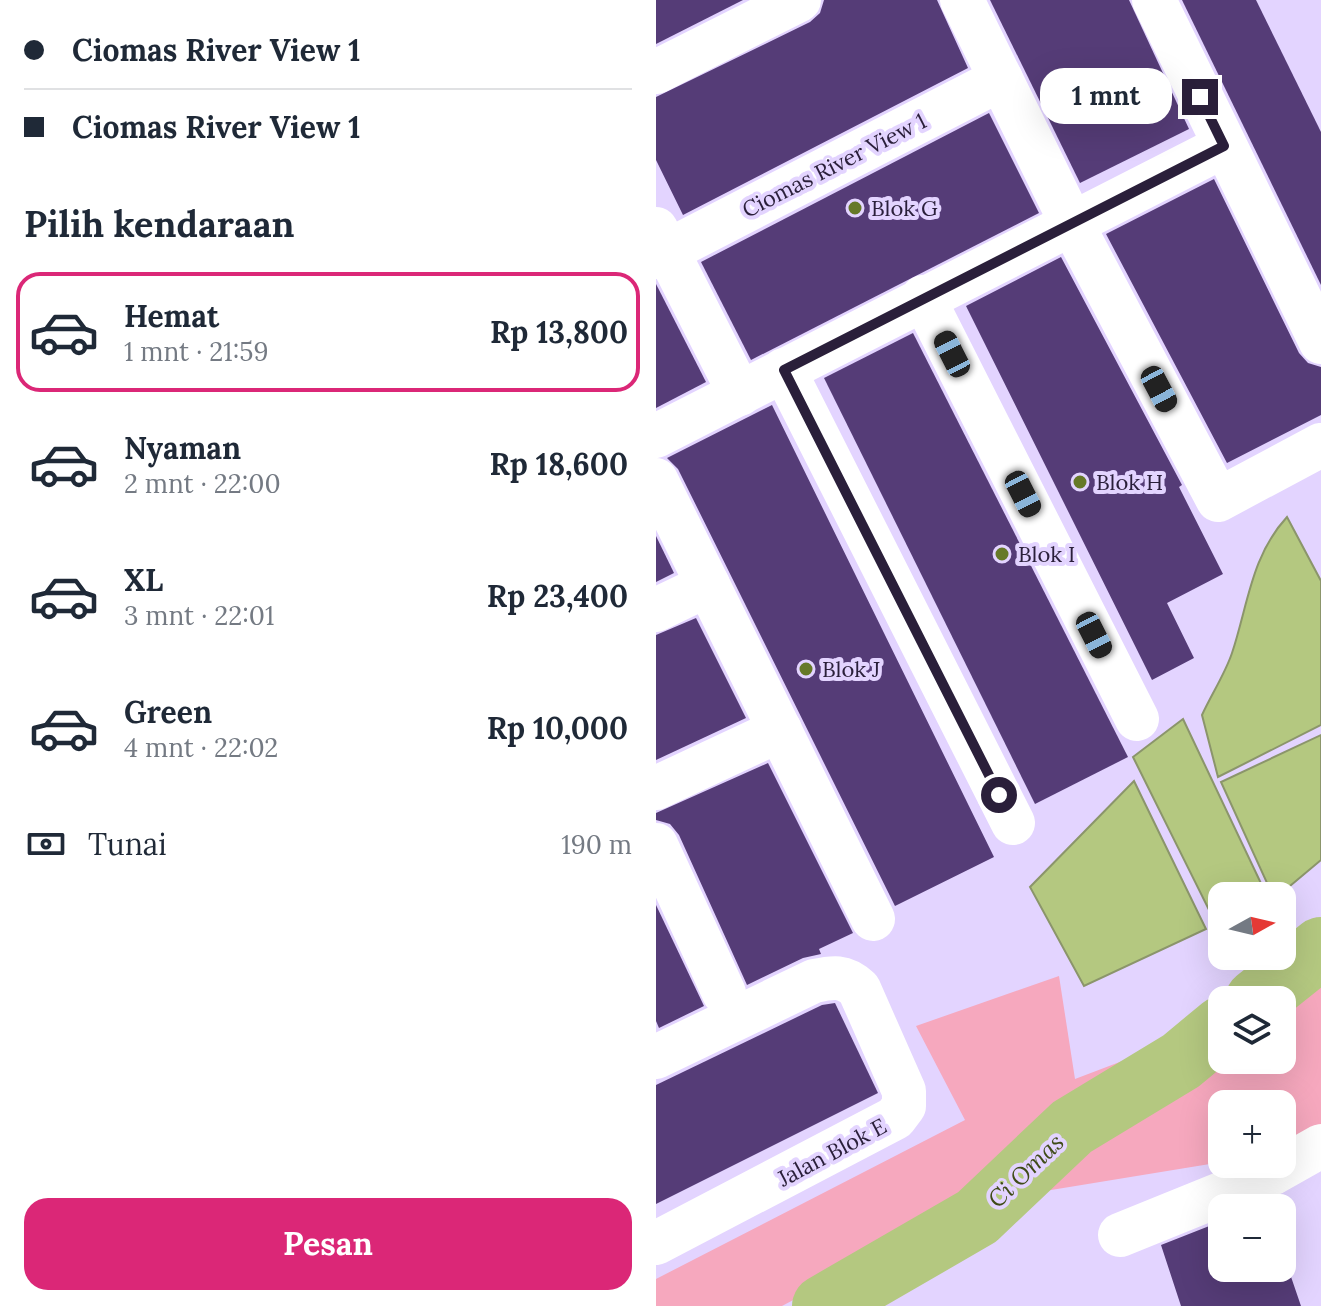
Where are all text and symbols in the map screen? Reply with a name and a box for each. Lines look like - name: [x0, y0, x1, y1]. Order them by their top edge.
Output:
- text: Ciomas River View 1: [72, 31, 360, 69]
- callout: 1 mnt: [1040, 69, 1172, 125]
- text: 1 mnt: [1072, 79, 1140, 112]
- route end: [1182, 79, 1218, 115]
- street label: Ciomas River View 1: [737, 106, 931, 224]
- text: Ciomas River View 1: [72, 108, 360, 146]
- place label: Blok G: [871, 194, 938, 222]
- marker: Blok G: [846, 199, 864, 217]
- text: Pilih kendaraan: [24, 201, 295, 247]
- icon: car: [28, 296, 100, 368]
- text: Hemat: [124, 297, 219, 335]
- text: Rp 13,800: [490, 313, 628, 351]
- car: [930, 327, 974, 381]
- text: 1 mnt · 21:59: [124, 335, 268, 368]
- car: [1137, 362, 1181, 416]
- icon: car: [28, 428, 100, 500]
- text: Nyaman: [124, 429, 241, 467]
- text: Rp 18,600: [489, 445, 628, 483]
- text: 2 mnt · 22:00: [124, 467, 281, 500]
- car: [1001, 467, 1045, 521]
- place label: Blok H: [1096, 468, 1163, 496]
- marker: Blok H: [1071, 473, 1089, 491]
- place label: Blok I: [1018, 540, 1075, 568]
- marker: Blok I: [993, 545, 1011, 563]
- icon: car: [28, 560, 100, 632]
- text: XL: [124, 561, 163, 599]
- text: Rp 23,400: [487, 577, 628, 615]
- text: 3 mnt · 22:01: [124, 599, 274, 632]
- car: [1072, 608, 1116, 662]
- place label: Blok J: [822, 655, 880, 683]
- marker: Blok J: [797, 660, 815, 678]
- icon: car: [28, 692, 100, 764]
- text: Green: [124, 693, 212, 731]
- text: Rp 10,000: [487, 709, 628, 747]
- text: 4 mnt · 22:02: [124, 731, 278, 764]
- route start: [981, 777, 1017, 813]
- icon: cash: [24, 822, 68, 866]
- text: Tunai: [88, 825, 167, 863]
- text: 190 m: [561, 828, 632, 861]
- north arrow: [1208, 882, 1296, 970]
- map controls: [1208, 882, 1296, 1282]
- button: layers: [1208, 986, 1296, 1074]
- button: +: [1208, 1090, 1296, 1178]
- street label: Jalan Blok E: [772, 1112, 891, 1193]
- water label: Ci Omas: [981, 1127, 1070, 1214]
- button: −: [1208, 1194, 1296, 1282]
- button: Pesan: [24, 1198, 632, 1290]

